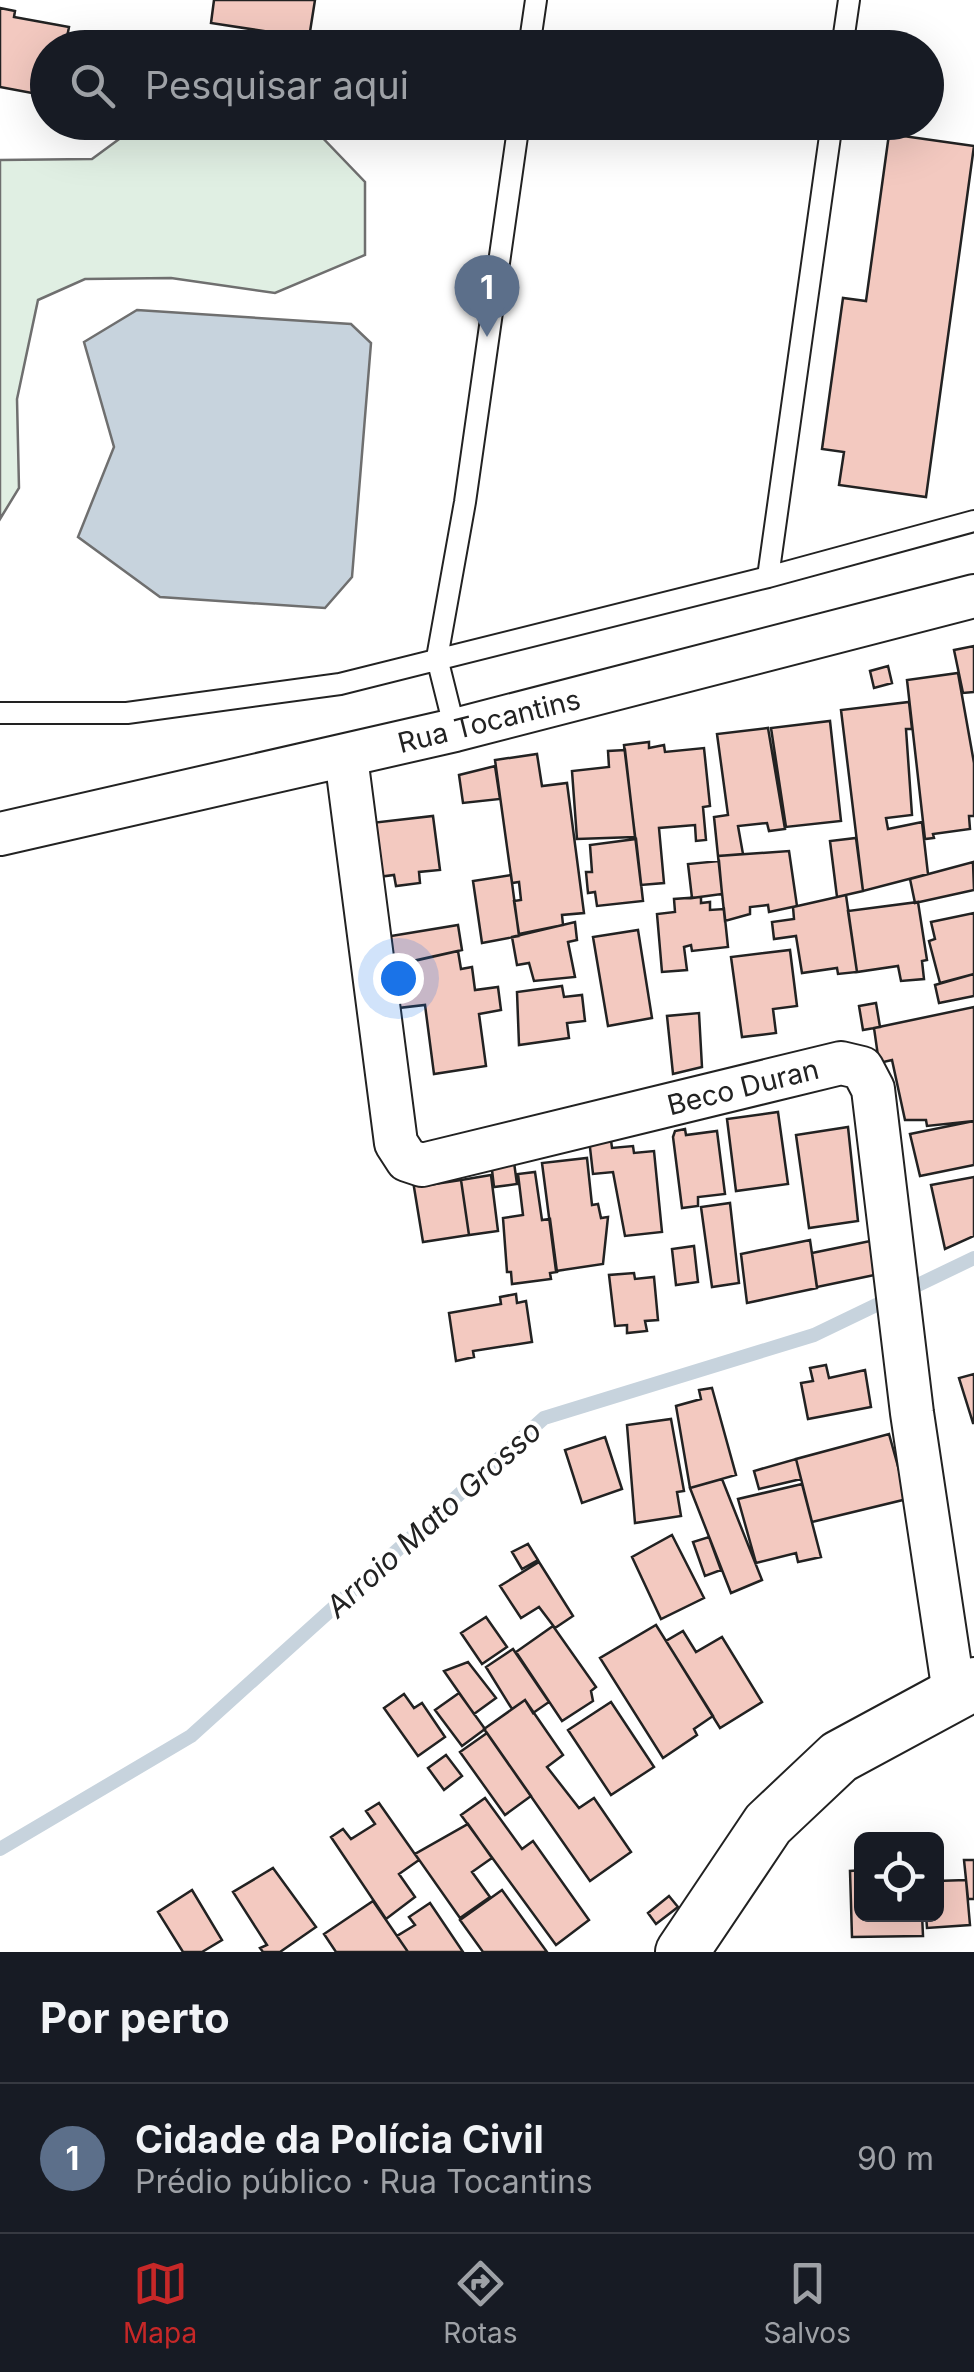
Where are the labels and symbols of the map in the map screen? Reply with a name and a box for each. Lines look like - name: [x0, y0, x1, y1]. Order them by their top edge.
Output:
- pin: 1: [454, 255, 520, 337]
- street label: Rua Tocantins: [394, 682, 584, 760]
- your location: [373, 953, 424, 1004]
- street label: Beco Duran: [664, 1052, 822, 1122]
- water label: Arroio Mato Grosso: [317, 1412, 548, 1625]

